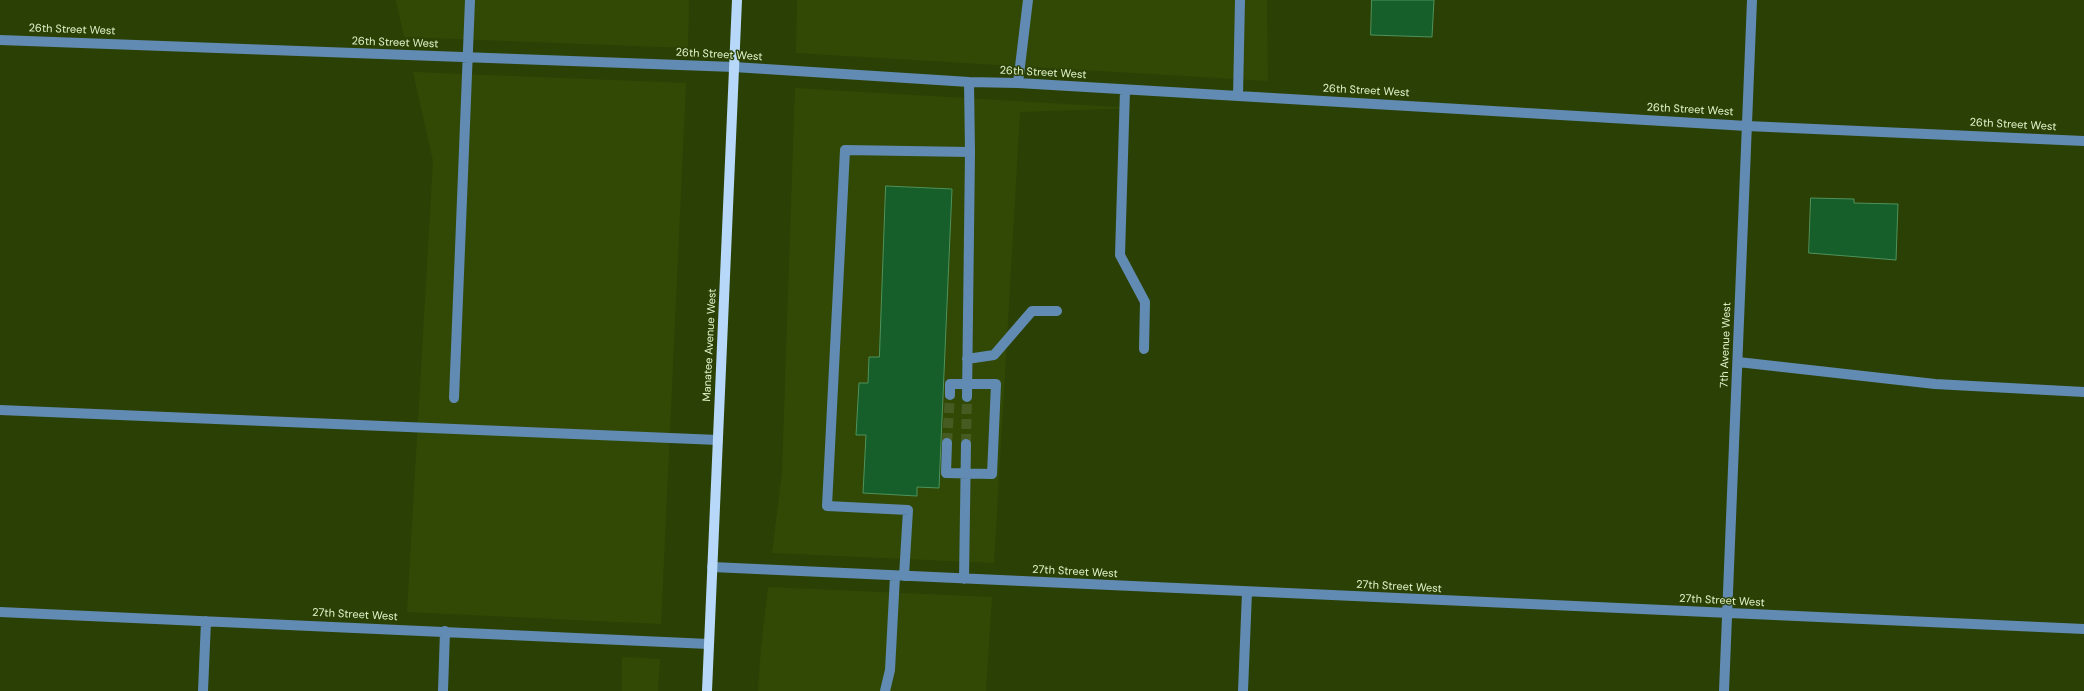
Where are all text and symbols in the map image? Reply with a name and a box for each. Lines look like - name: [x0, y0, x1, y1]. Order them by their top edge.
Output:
- street label: 26th Street West: [28, 22, 116, 38]
- street label: 26th Street West: [351, 35, 439, 51]
- street label: 26th Street West: [675, 46, 763, 64]
- street label: 26th Street West: [999, 64, 1087, 82]
- street label: 26th Street West: [1322, 82, 1410, 100]
- street label: 26th Street West: [1646, 101, 1734, 119]
- street label: 26th Street West: [1969, 116, 2057, 134]
- street label: Manatee Avenue West: [700, 288, 720, 402]
- street label: 7th Avenue West: [1718, 302, 1734, 388]
- street label: 27th Street West: [1032, 563, 1118, 581]
- street label: 27th Street West: [1356, 578, 1442, 596]
- street label: 27th Street West: [1679, 592, 1765, 610]
- street label: 27th Street West: [312, 606, 398, 624]

